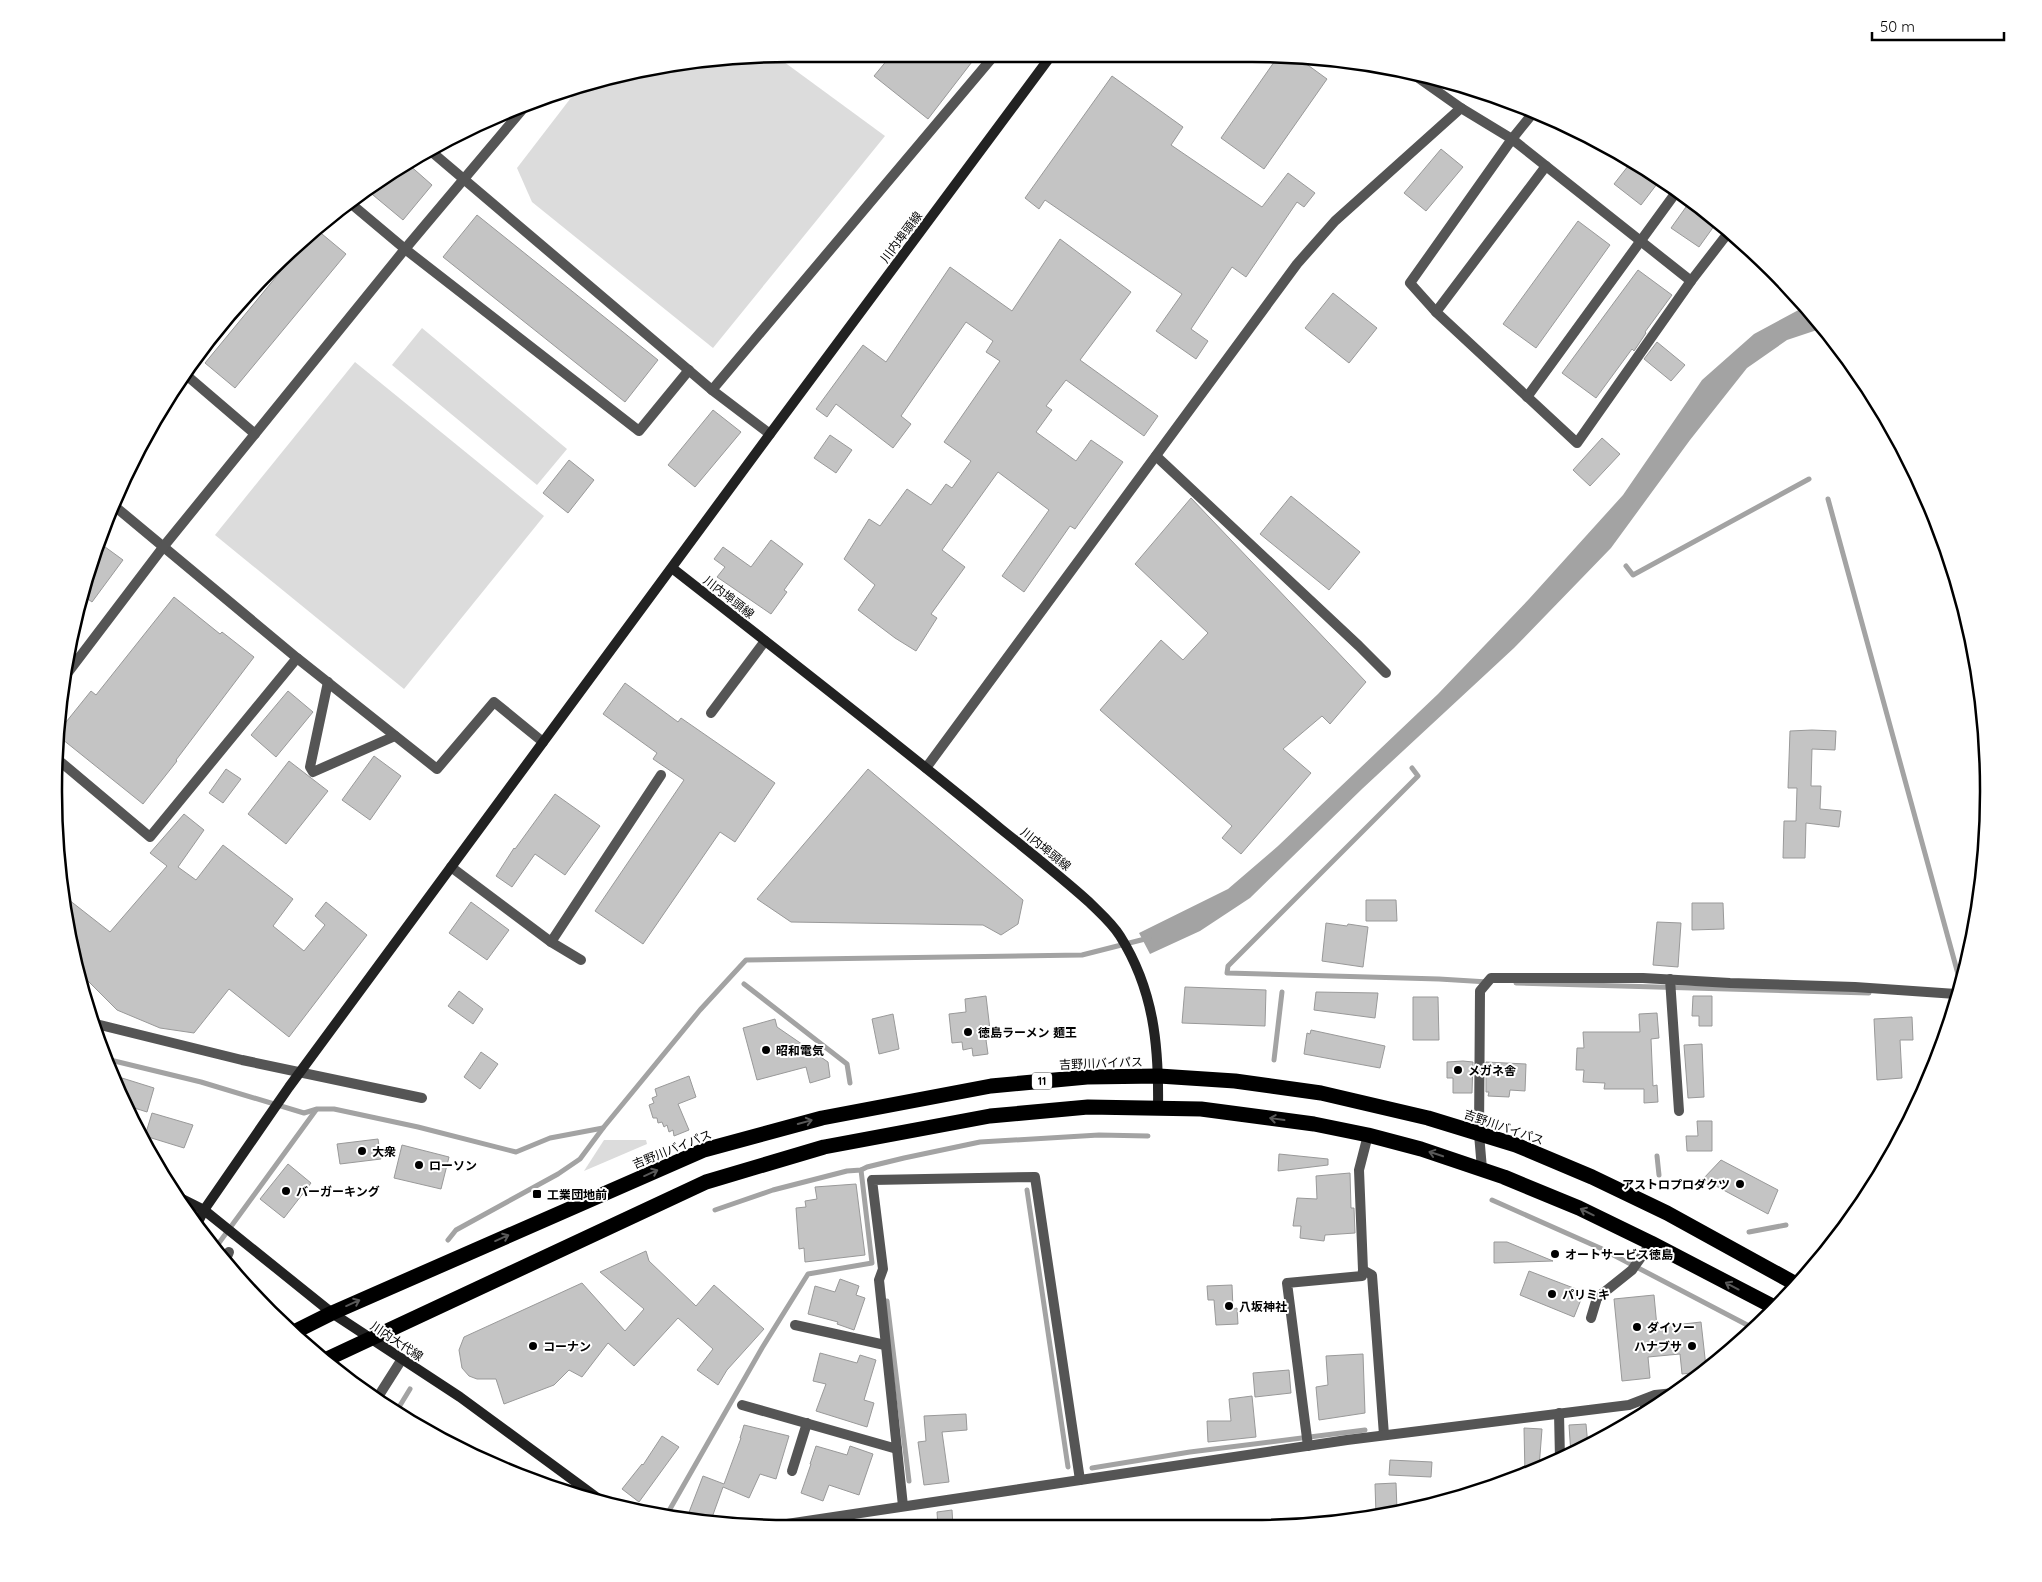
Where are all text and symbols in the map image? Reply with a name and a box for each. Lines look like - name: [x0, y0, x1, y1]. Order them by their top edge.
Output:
- scale bar: [1872, 10, 2004, 42]
- text: 50 m: [1880, 17, 1915, 36]
- street label: 川内埠頭線: [877, 209, 925, 265]
- street label: 川内埠頭線: [701, 573, 757, 621]
- street label: 川内埠頭線: [1018, 824, 1074, 874]
- place label: 徳島ラーメン 麺王: [978, 1025, 1077, 1040]
- marker: 徳島ラーメン 麺王: [962, 1026, 974, 1038]
- place label: 昭和電気: [776, 1043, 824, 1058]
- marker: 昭和電気: [760, 1044, 772, 1056]
- street label: 吉野川バイパス: [1059, 1054, 1143, 1072]
- place label: メガネ舎: [1468, 1063, 1516, 1078]
- marker: メガネ舎: [1452, 1064, 1464, 1076]
- road number: 11: [1032, 1072, 1052, 1090]
- street label: 吉野川バイパス: [1462, 1106, 1546, 1148]
- one-way arrow: [1270, 1114, 1286, 1124]
- one-way arrow: [797, 1117, 813, 1127]
- street label: 吉野川バイパス: [630, 1126, 714, 1172]
- place label: 大衆: [372, 1144, 396, 1159]
- marker: 大衆: [356, 1145, 368, 1157]
- one-way arrow: [1429, 1149, 1444, 1158]
- place label: ローソン: [429, 1158, 477, 1173]
- marker: ローソン: [413, 1159, 425, 1171]
- one-way arrow: [643, 1168, 658, 1178]
- place label: アストロプロダクツ: [1622, 1177, 1730, 1192]
- marker: アストロプロダクツ: [1734, 1178, 1746, 1190]
- place label: バーガーキング: [296, 1184, 380, 1199]
- marker: バーガーキング: [280, 1185, 292, 1197]
- place label: 工業団地前: [547, 1187, 607, 1202]
- marker: 工業団地前: [531, 1188, 543, 1200]
- one-way arrow: [1580, 1207, 1595, 1217]
- one-way arrow: [494, 1233, 509, 1243]
- place label: オートサービス徳島: [1565, 1247, 1673, 1262]
- marker: オートサービス徳島: [1549, 1248, 1561, 1260]
- one-way arrow: [1725, 1281, 1740, 1291]
- place label: パリミキ: [1562, 1287, 1610, 1302]
- marker: パリミキ: [1546, 1288, 1558, 1300]
- one-way arrow: [345, 1298, 360, 1308]
- place label: 八坂神社: [1239, 1299, 1287, 1314]
- marker: 八坂神社: [1223, 1300, 1235, 1312]
- street label: 川内大代線: [368, 1318, 426, 1364]
- place label: ダイソー: [1647, 1320, 1695, 1335]
- marker: ダイソー: [1631, 1321, 1643, 1333]
- place label: コーナン: [543, 1339, 591, 1354]
- place label: ハナブサ: [1634, 1339, 1682, 1354]
- marker: コーナン: [527, 1340, 539, 1352]
- marker: ハナブサ: [1686, 1340, 1698, 1352]

